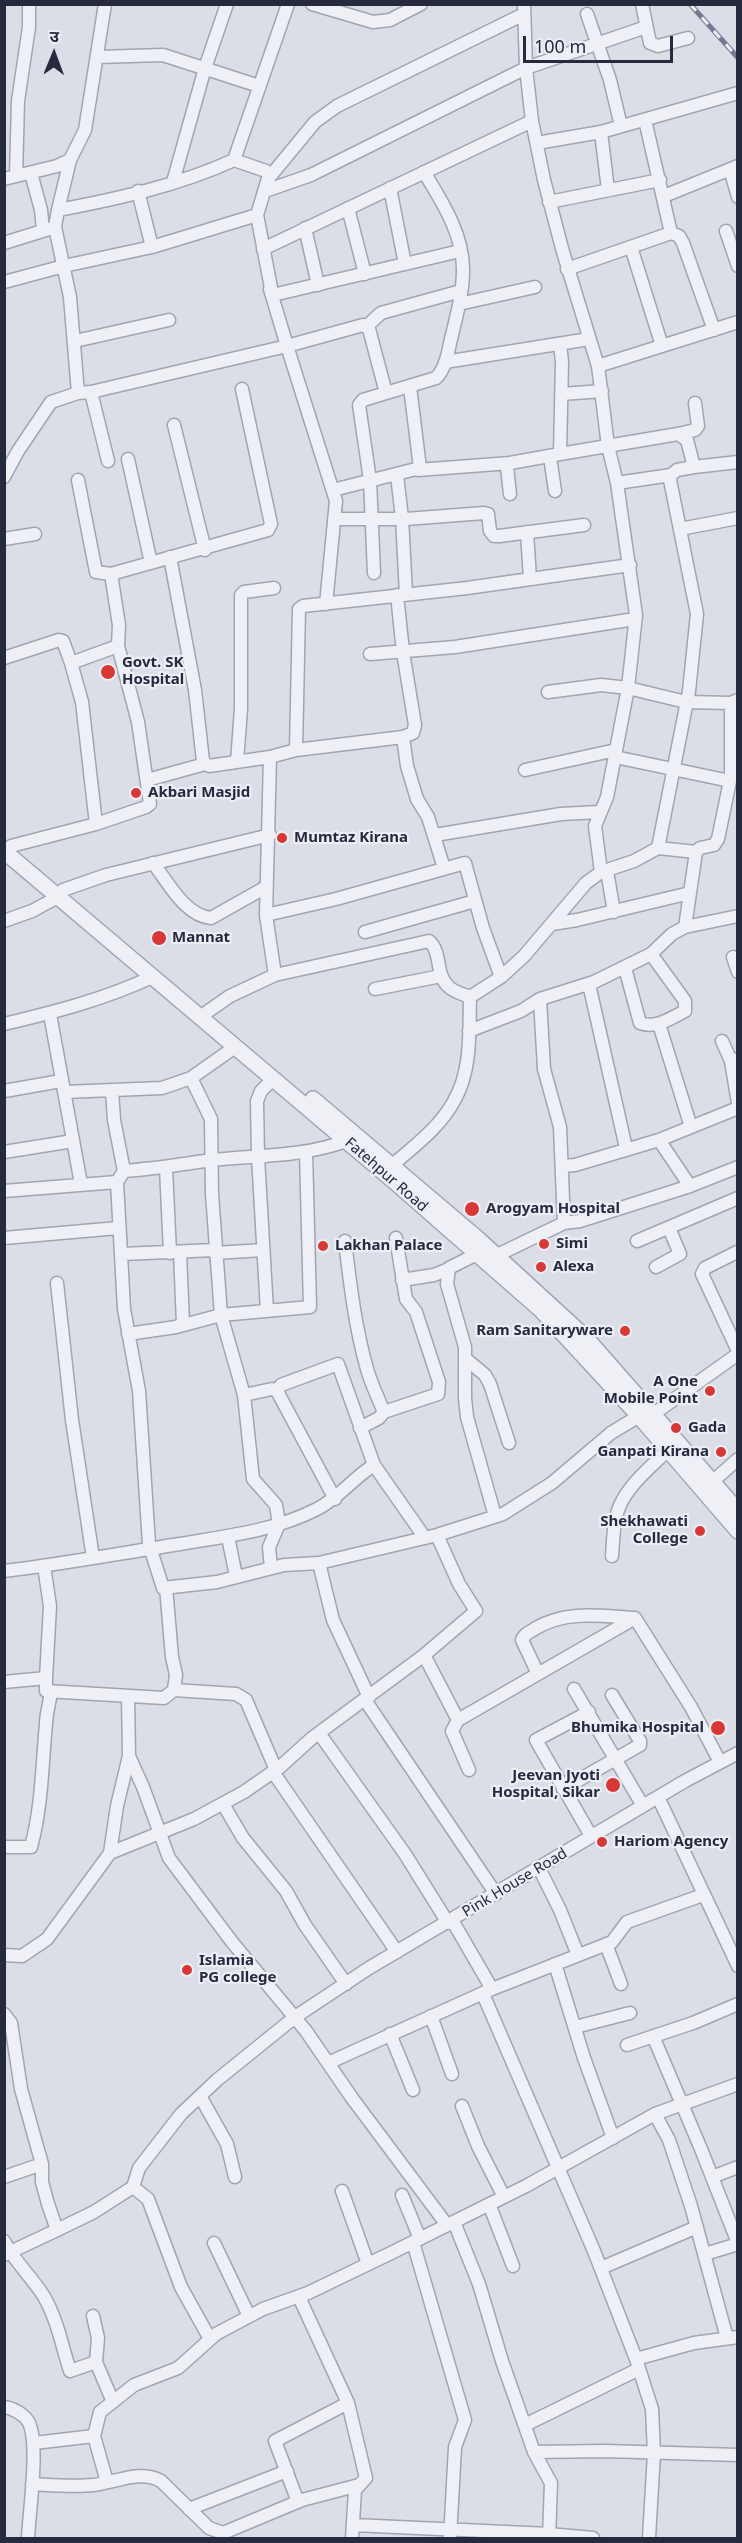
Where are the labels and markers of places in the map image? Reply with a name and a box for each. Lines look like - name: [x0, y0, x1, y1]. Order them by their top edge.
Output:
- place label: Govt. SK Hospital: [122, 654, 184, 689]
- marker: Govt. SK Hospital: [99, 663, 117, 681]
- place label: Akbari Masjid: [148, 784, 250, 802]
- marker: Akbari Masjid: [129, 786, 143, 800]
- place label: Mumtaz Kirana: [294, 829, 408, 847]
- marker: Mumtaz Kirana: [275, 831, 289, 845]
- marker: Mannat: [150, 929, 168, 947]
- place label: Mannat: [172, 929, 230, 947]
- marker: Arogyam Hospital: [463, 1200, 481, 1218]
- place label: Arogyam Hospital: [486, 1200, 620, 1218]
- place label: Simi: [556, 1235, 588, 1253]
- place label: Lakhan Palace: [335, 1237, 443, 1255]
- marker: Simi: [537, 1237, 551, 1251]
- marker: Lakhan Palace: [316, 1239, 330, 1253]
- place label: Alexa: [553, 1258, 594, 1276]
- marker: Alexa: [534, 1260, 548, 1274]
- place label: Ram Sanitaryware: [476, 1322, 613, 1340]
- marker: Ram Sanitaryware: [618, 1324, 632, 1338]
- place label: A One Mobile Point: [604, 1373, 698, 1408]
- marker: A One Mobile Point: [703, 1384, 717, 1398]
- place label: Gada: [688, 1419, 726, 1437]
- marker: Gada: [669, 1421, 683, 1435]
- place label: Ganpati Kirana: [597, 1443, 709, 1461]
- marker: Ganpati Kirana: [714, 1445, 728, 1459]
- place label: Shekhawati College: [600, 1513, 688, 1548]
- marker: Shekhawati College: [693, 1524, 707, 1538]
- place label: Bhumika Hospital: [571, 1719, 704, 1737]
- marker: Bhumika Hospital: [709, 1719, 727, 1737]
- place label: Jeevan Jyoti Hospital, Sikar: [492, 1767, 600, 1802]
- marker: Jeevan Jyoti Hospital, Sikar: [604, 1776, 622, 1794]
- place label: Hariom Agency: [614, 1833, 728, 1851]
- marker: Hariom Agency: [595, 1835, 609, 1849]
- place label: Islamia PG college: [199, 1952, 277, 1987]
- marker: Islamia PG college: [180, 1963, 194, 1977]

